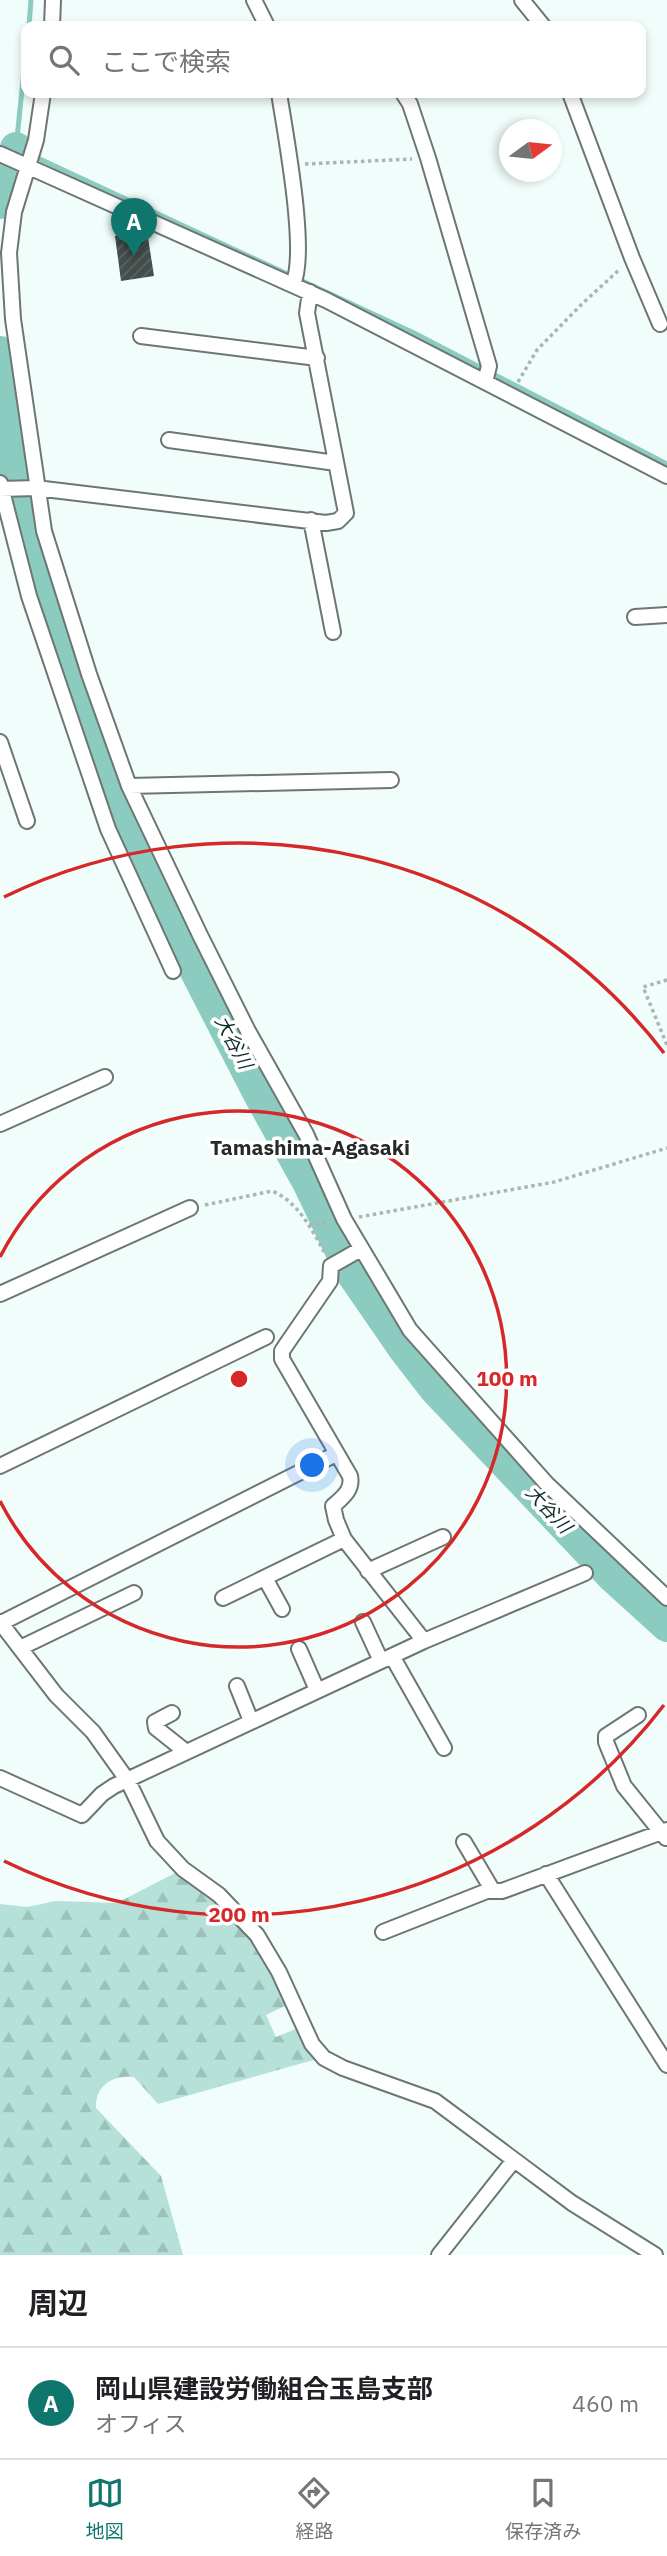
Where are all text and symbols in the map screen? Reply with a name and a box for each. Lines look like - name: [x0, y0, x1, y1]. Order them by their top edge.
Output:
- search box: [21, 21, 646, 98]
- icon: search: [45, 41, 83, 79]
- text: ここで検索: [101, 44, 231, 78]
- north arrow: [499, 119, 562, 182]
- pin: A: [111, 198, 157, 256]
- water label: 大谷川: [210, 1011, 259, 1075]
- district label: Tamashima-Agasaki: [210, 1133, 410, 1161]
- text: 100 m: [476, 1364, 538, 1392]
- centre of rings: [227, 1367, 251, 1391]
- your location: [295, 1448, 329, 1482]
- water label: 大谷川: [521, 1480, 579, 1539]
- text: 200 m: [208, 1900, 270, 1928]
- text: 周辺: [28, 2283, 88, 2322]
- text: 岡山県建設労働組合玉島支部: [95, 2371, 433, 2405]
- text: A: [43, 2388, 59, 2418]
- text: 460 m: [572, 2388, 639, 2418]
- text: オフィス: [95, 2408, 187, 2438]
- tab: 地図: [86, 2474, 124, 2543]
- tab: 経路: [295, 2474, 333, 2543]
- tab: 保存済み: [505, 2474, 581, 2543]

